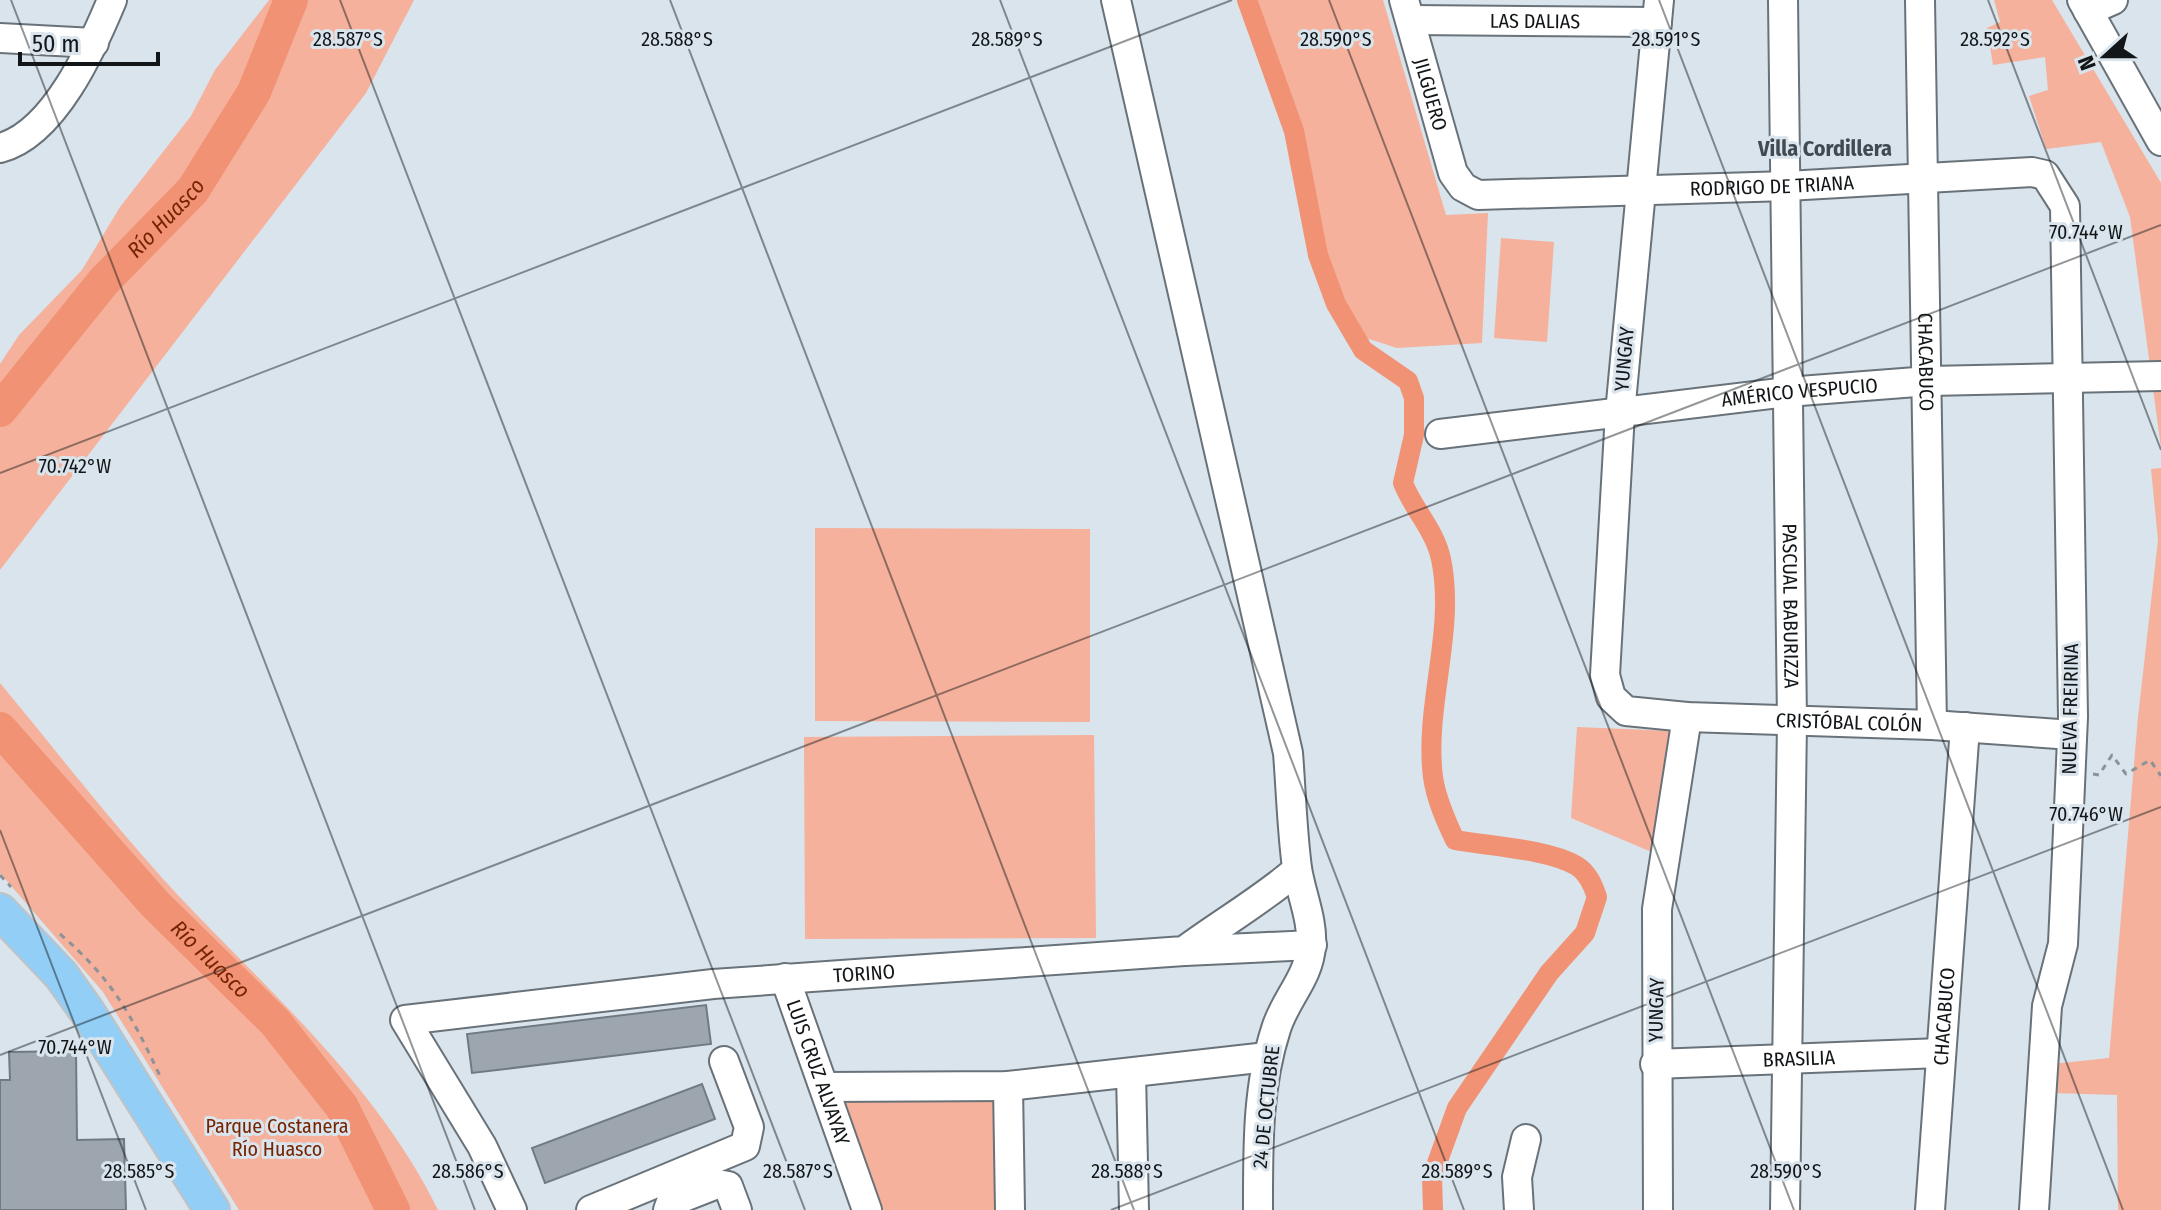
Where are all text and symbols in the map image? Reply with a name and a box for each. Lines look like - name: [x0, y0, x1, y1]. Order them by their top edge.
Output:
- street label: LAS DALIAS: [1490, 9, 1580, 33]
- scale bar: [20, 16, 158, 66]
- north arrow: [2065, 16, 2145, 96]
- text: 28.587°S: [313, 27, 383, 51]
- text: 28.588°S: [641, 27, 713, 51]
- text: 28.589°S: [971, 27, 1043, 51]
- text: 28.590°S: [1300, 27, 1372, 51]
- text: 28.591°S: [1632, 27, 1700, 51]
- text: 28.592°S: [1960, 27, 2030, 51]
- text: 50 m: [32, 30, 80, 58]
- text: N: [2072, 52, 2102, 74]
- street label: JILGUERO: [1409, 55, 1452, 133]
- district label: Villa Cordillera: [1757, 135, 1892, 162]
- street label: RODRIGO DE TRIANA: [1689, 170, 1855, 201]
- water label: Río Huasco: [121, 173, 210, 263]
- text: 70.744°W: [2049, 220, 2123, 244]
- street label: CHACABUCO: [1913, 313, 1939, 411]
- street label: YUNGAY: [1609, 326, 1639, 392]
- street label: AMÉRICO VESPUCIO: [1720, 373, 1879, 412]
- text: 70.742°W: [39, 454, 111, 478]
- street label: PASCUAL BABURIZZA: [1778, 523, 1804, 689]
- street label: NUEVA FREIRINA: [2057, 643, 2083, 775]
- street label: CRISTÓBAL COLÓN: [1775, 708, 1923, 737]
- text: 70.746°W: [2049, 802, 2123, 826]
- water label: Río Huasco: [166, 914, 256, 1004]
- street label: TORINO: [832, 959, 896, 988]
- street label: CHACABUCO: [1928, 967, 1960, 1066]
- street label: YUNGAY: [1643, 977, 1669, 1043]
- street label: LUIS CRUZ ALVAYAY: [782, 996, 855, 1148]
- text: 70.744°W: [38, 1035, 112, 1059]
- street label: 24 DE OCTUBRE: [1248, 1044, 1284, 1170]
- street label: BRASILIA: [1762, 1045, 1836, 1072]
- park label: Parque Costanera Río Huasco: [206, 1114, 349, 1161]
- text: 28.585°S: [104, 1159, 174, 1183]
- text: 28.586°S: [432, 1159, 504, 1183]
- text: 28.587°S: [763, 1159, 833, 1183]
- text: 28.588°S: [1091, 1159, 1163, 1183]
- text: 28.589°S: [1421, 1159, 1493, 1183]
- text: 28.590°S: [1750, 1159, 1822, 1183]

